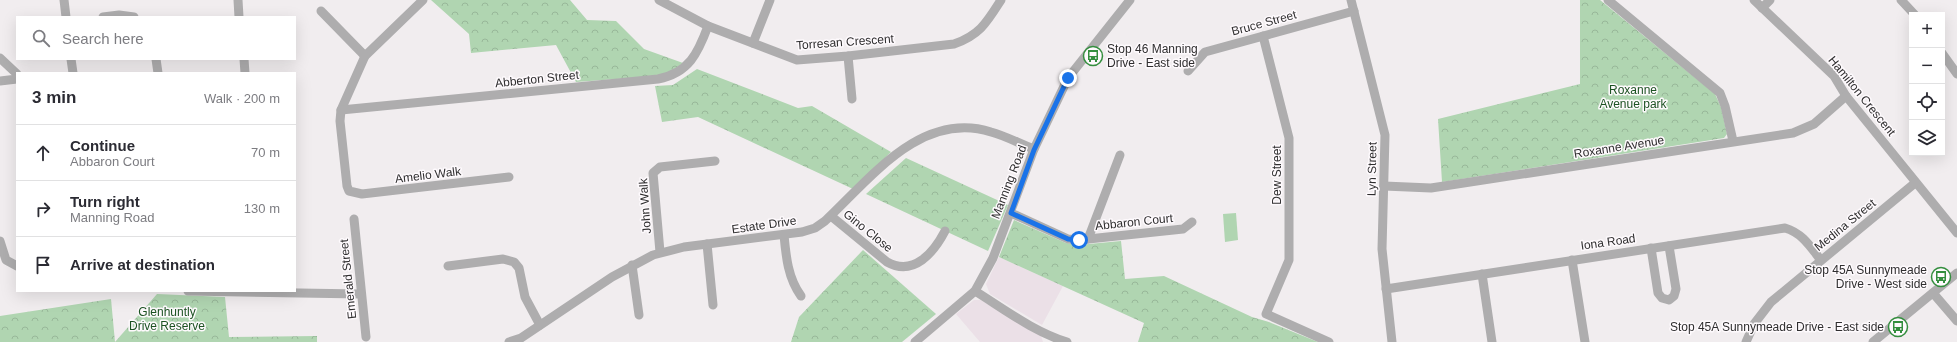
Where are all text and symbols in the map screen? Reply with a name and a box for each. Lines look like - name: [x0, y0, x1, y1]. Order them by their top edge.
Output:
- street label: Bruce Street: [1230, 7, 1299, 38]
- map controls: [1909, 12, 1945, 156]
- button: +: [1909, 12, 1945, 48]
- search box: [16, 16, 296, 60]
- icon: search: [30, 27, 52, 49]
- text: Search here: [62, 30, 144, 47]
- street label: Torresan Crescent: [796, 32, 895, 52]
- place label: Stop 46 Manning Drive - East side: [1107, 42, 1198, 70]
- bus stop icon: Stop 46 Manning Drive - East side: [1082, 45, 1104, 67]
- button: −: [1909, 48, 1945, 84]
- street label: Hamilton Crescent: [1826, 53, 1899, 139]
- street label: Abberton Street: [494, 68, 580, 90]
- route end: [1059, 69, 1077, 87]
- park label: Roxanne Avenue park: [1599, 83, 1668, 111]
- button: locate: [1909, 84, 1945, 120]
- text: 3 min: [32, 88, 76, 107]
- text: Walk · 200 m: [204, 91, 280, 106]
- button: layers: [1909, 120, 1945, 156]
- street label: Roxanne Avenue: [1573, 133, 1665, 161]
- text: Continue: [70, 137, 135, 154]
- street label: Lyn Street: [1365, 141, 1379, 196]
- icon: ahead: [32, 142, 54, 164]
- street label: Manning Road: [988, 143, 1030, 221]
- text: 70 m: [251, 145, 280, 160]
- street label: Dew Street: [1270, 145, 1284, 205]
- text: Abbaron Court: [70, 154, 155, 169]
- street label: Amelio Walk: [394, 164, 463, 186]
- street label: John Walk: [636, 177, 654, 234]
- text: Turn right: [70, 193, 140, 210]
- street label: Medina Street: [1812, 196, 1879, 254]
- icon: right: [32, 198, 54, 220]
- text: 130 m: [244, 201, 280, 216]
- street label: Gino Close: [841, 207, 896, 255]
- text: Manning Road: [70, 210, 155, 225]
- street label: Abbaron Court: [1094, 211, 1174, 233]
- street label: Estate Drive: [731, 213, 798, 236]
- route start: [1070, 231, 1088, 249]
- street label: Iona Road: [1580, 231, 1636, 253]
- street label: Emerald Street: [337, 238, 359, 320]
- icon: arrive: [32, 254, 54, 276]
- text: Arrive at destination: [70, 256, 215, 273]
- place label: Stop 45A Sunnymeade Drive - West side: [1804, 263, 1927, 291]
- bus stop icon: Stop 45A Sunnymeade Drive - West side: [1930, 266, 1952, 288]
- park label: Glenhuntly Drive Reserve: [129, 305, 205, 333]
- bus stop icon: Stop 45A Sunnymeade Drive - East side: [1887, 316, 1909, 338]
- place label: Stop 45A Sunnymeade Drive - East side: [1670, 320, 1884, 334]

